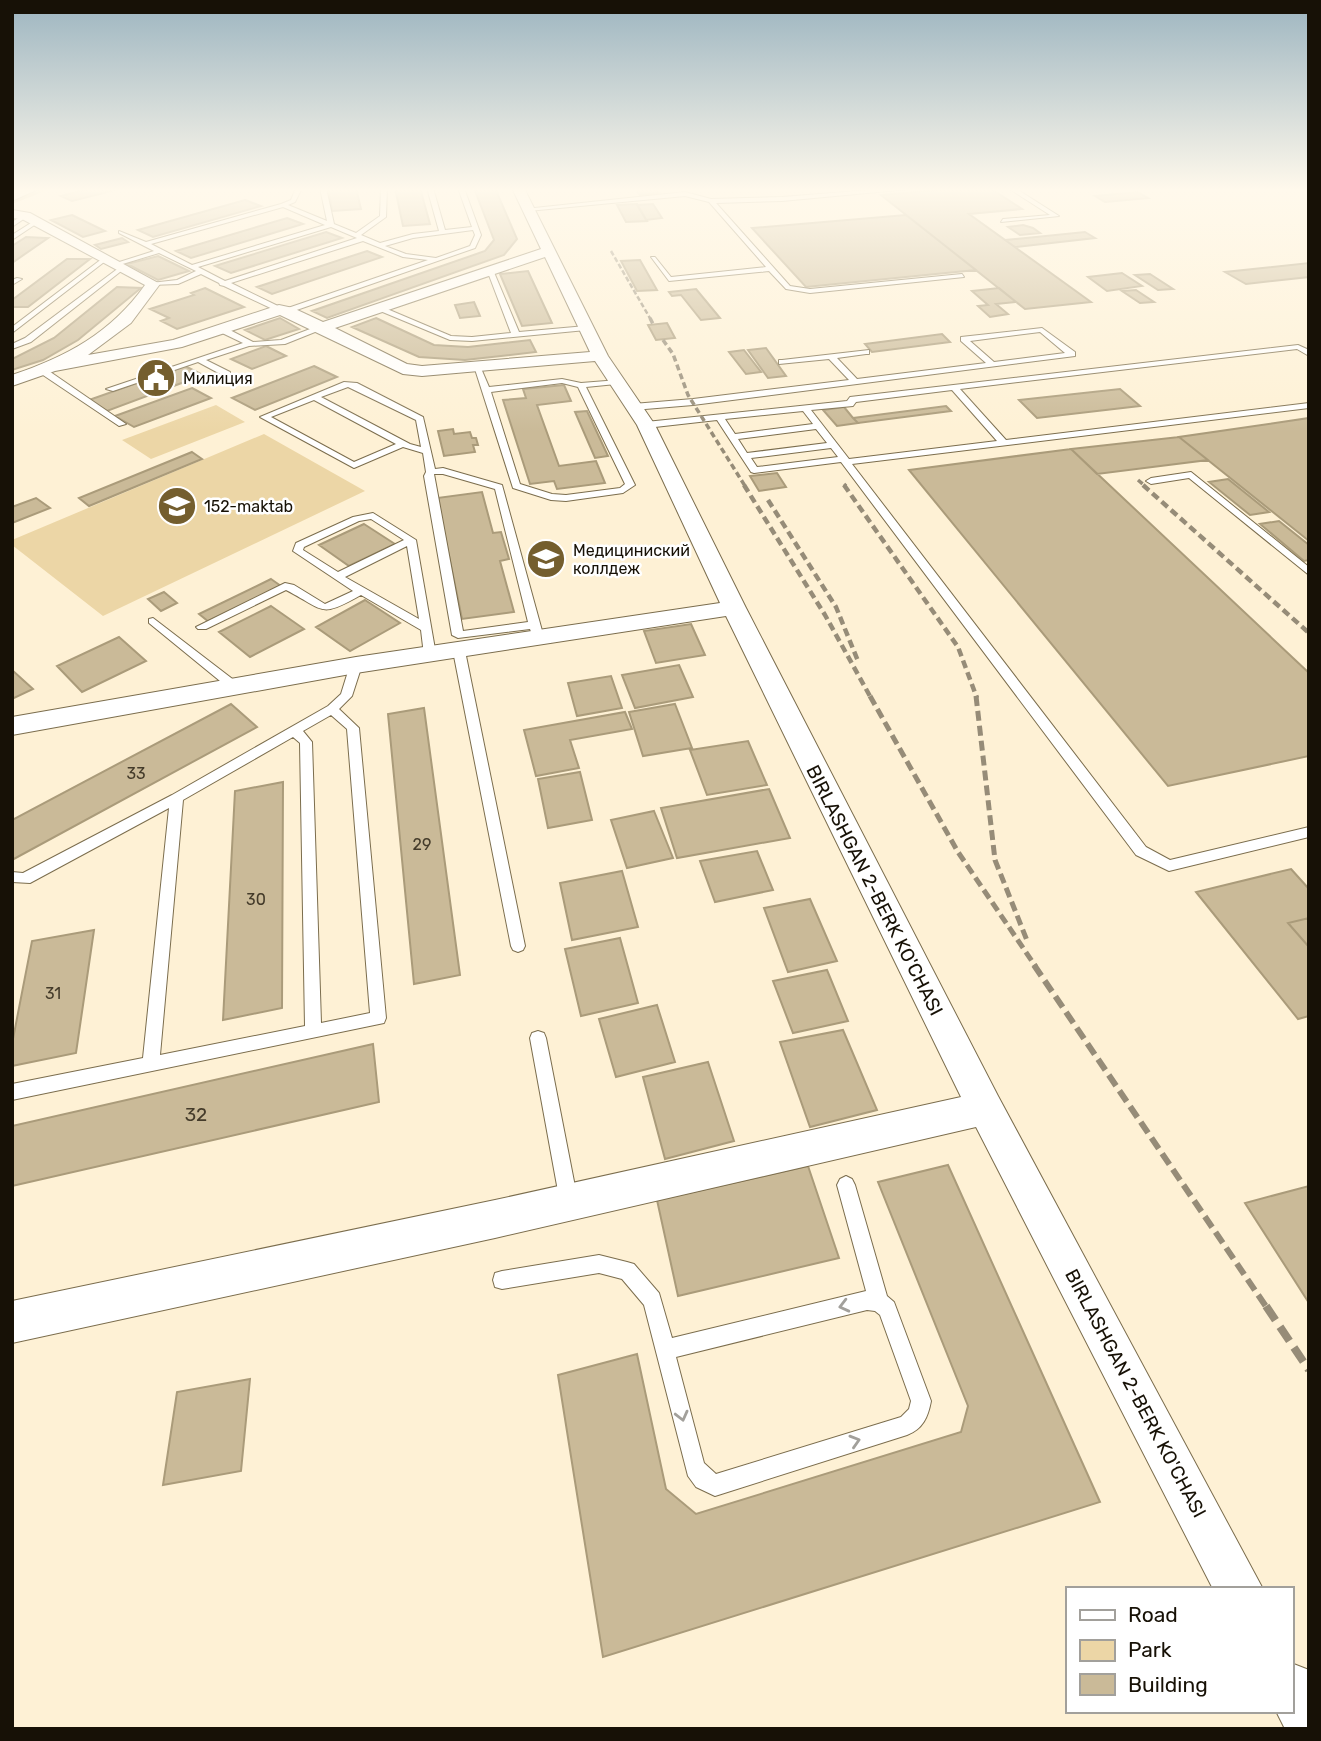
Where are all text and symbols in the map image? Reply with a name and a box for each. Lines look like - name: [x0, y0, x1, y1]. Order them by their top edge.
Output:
- public building icon: Милиция: [135, 357, 177, 399]
- place label: Милиция: [183, 369, 253, 388]
- school or university icon: 152-maktab: [156, 485, 198, 527]
- place label: 152-maktab: [204, 497, 293, 516]
- school or university icon: Медициниский коллдеж: [525, 538, 567, 580]
- place label: Медициниский коллдеж: [573, 541, 690, 578]
- street label: BIRLASHGAN 2-BERK KO'CHASI: [801, 761, 948, 1019]
- house number: 33: [126, 764, 146, 783]
- house number: 29: [413, 835, 431, 854]
- house number: 30: [246, 890, 266, 909]
- house number: 31: [45, 984, 61, 1003]
- house number: 32: [185, 1103, 207, 1126]
- street label: BIRLASHGAN 2-BERK KO'CHASI: [1060, 1265, 1211, 1521]
- one-way arrow: [838, 1298, 850, 1312]
- one-way arrow: [674, 1410, 688, 1422]
- one-way arrow: [849, 1435, 861, 1450]
- legend: [1066, 1587, 1293, 1713]
- text: Road: [1128, 1602, 1178, 1627]
- text: Park: [1128, 1637, 1172, 1662]
- text: Building: [1128, 1672, 1208, 1697]

